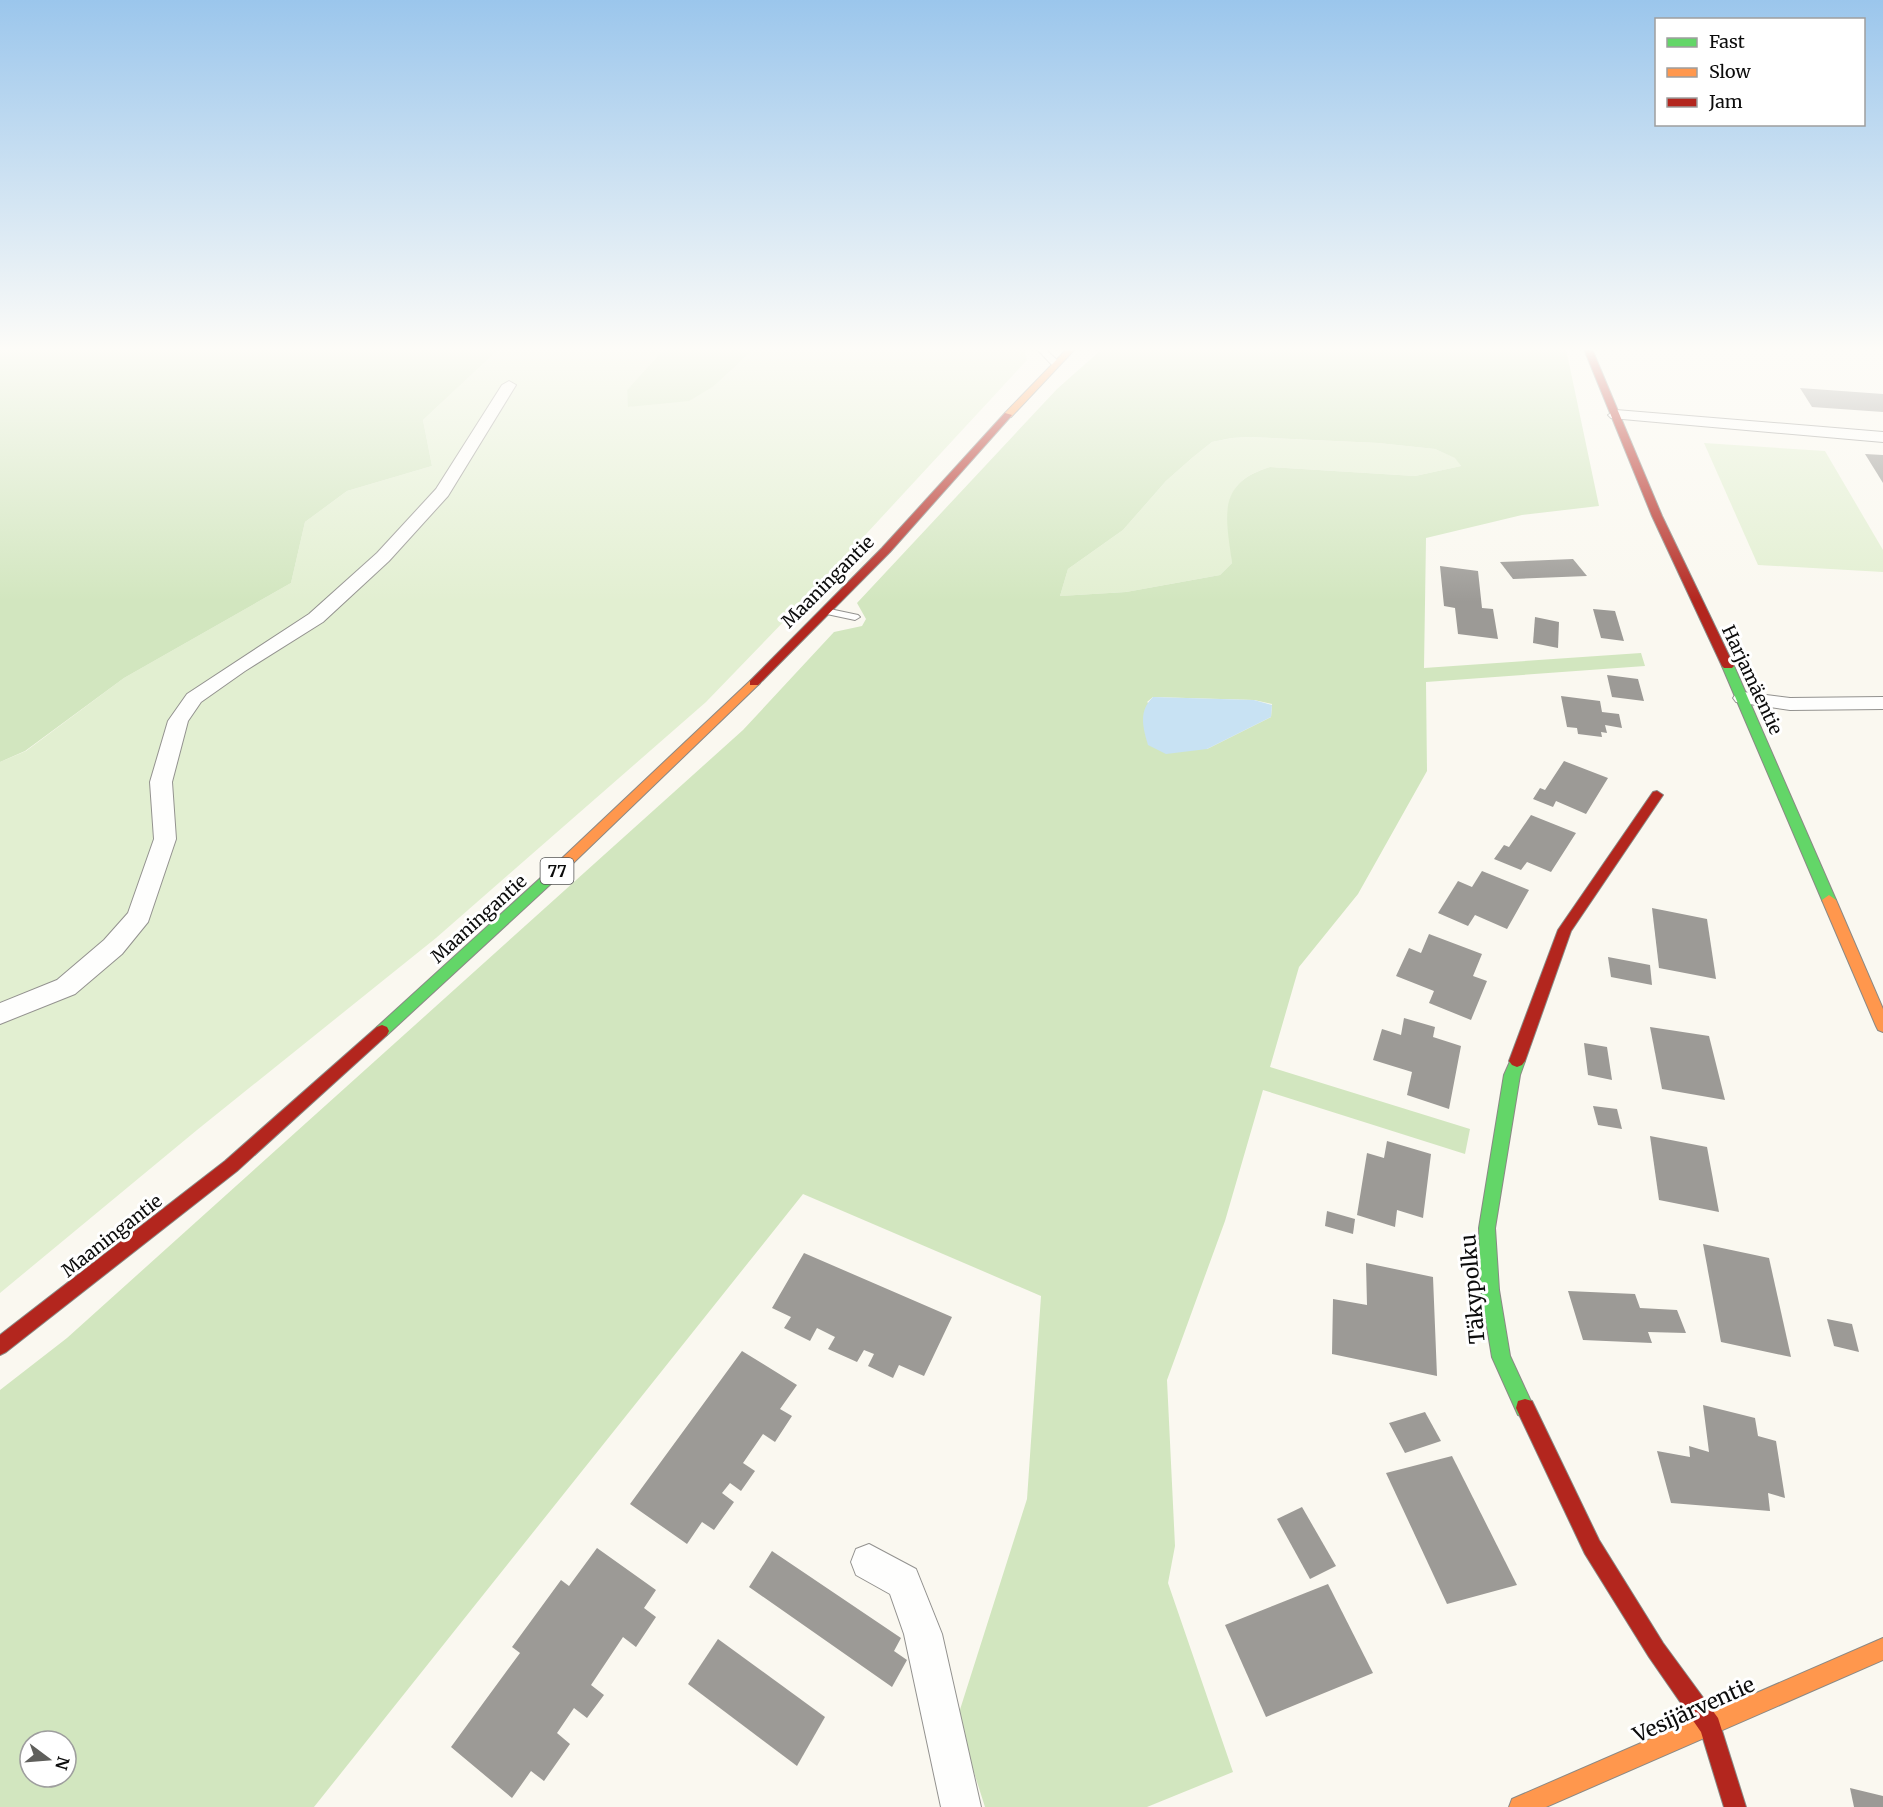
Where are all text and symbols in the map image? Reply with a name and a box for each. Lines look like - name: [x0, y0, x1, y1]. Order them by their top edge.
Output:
- legend: [1655, 18, 1865, 126]
- text: Fast: [1709, 30, 1745, 53]
- text: Slow: [1709, 60, 1752, 83]
- text: Jam: [1708, 90, 1743, 113]
- street label: Maaningantie: [777, 531, 879, 633]
- street label: Harjamäentie: [1717, 621, 1788, 738]
- road number: 77: [540, 858, 574, 884]
- street label: Maaningantie: [426, 870, 531, 968]
- street label: Maaningantie: [57, 1189, 167, 1282]
- street label: Täkypolku: [1454, 1233, 1491, 1345]
- street label: Vesijärventie: [1628, 1671, 1759, 1749]
- north arrow: [18, 1729, 78, 1789]
- text: N: [51, 1754, 74, 1772]

